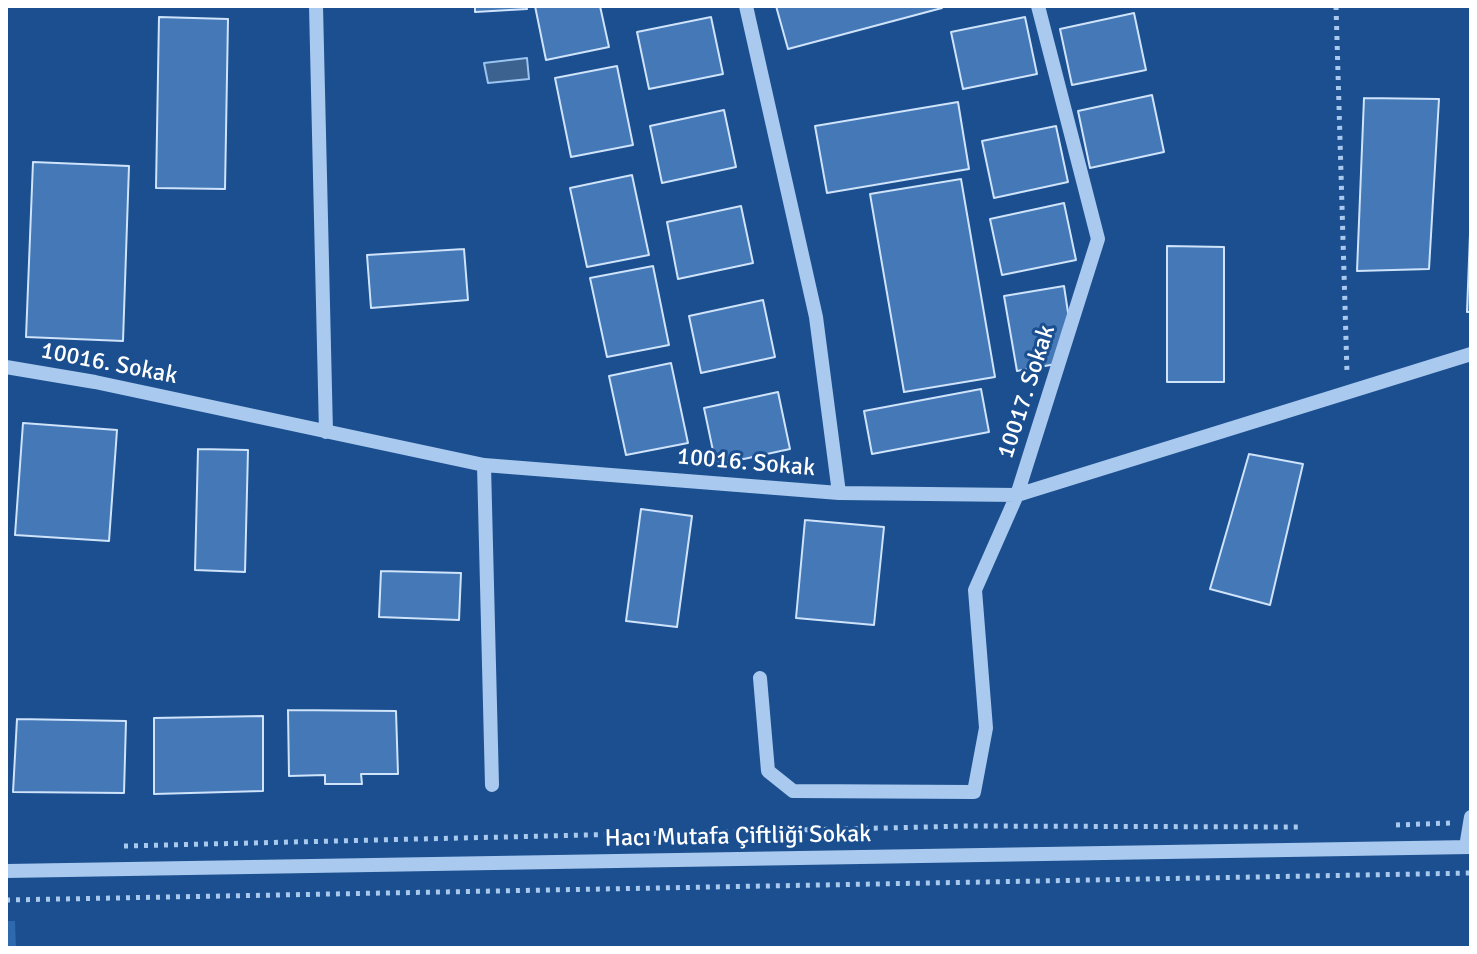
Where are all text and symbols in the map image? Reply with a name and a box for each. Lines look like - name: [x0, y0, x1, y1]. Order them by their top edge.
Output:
- street label: 10017. Sokak: [992, 322, 1062, 462]
- street label: 10016. Sokak: [38, 337, 180, 391]
- street label: 10016. Sokak: [676, 443, 816, 483]
- street label: Hacı Mutafa Çiftliği Sokak: [604, 820, 872, 854]

